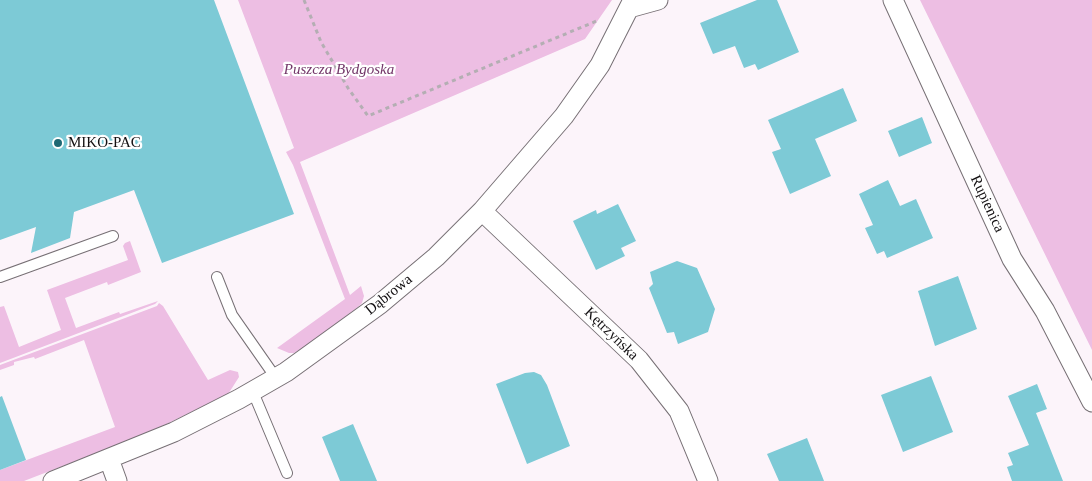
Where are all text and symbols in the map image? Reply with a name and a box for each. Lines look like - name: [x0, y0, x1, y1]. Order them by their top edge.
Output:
- park label: Puszcza Bydgoska: [284, 61, 394, 79]
- place label: MIKO-PAC: [68, 134, 141, 152]
- marker: MIKO-PAC: [52, 137, 64, 149]
- street label: Rupienica: [966, 173, 1008, 235]
- street label: Dąbrowa: [362, 271, 416, 319]
- street label: Kętrzyńska: [580, 304, 642, 364]

